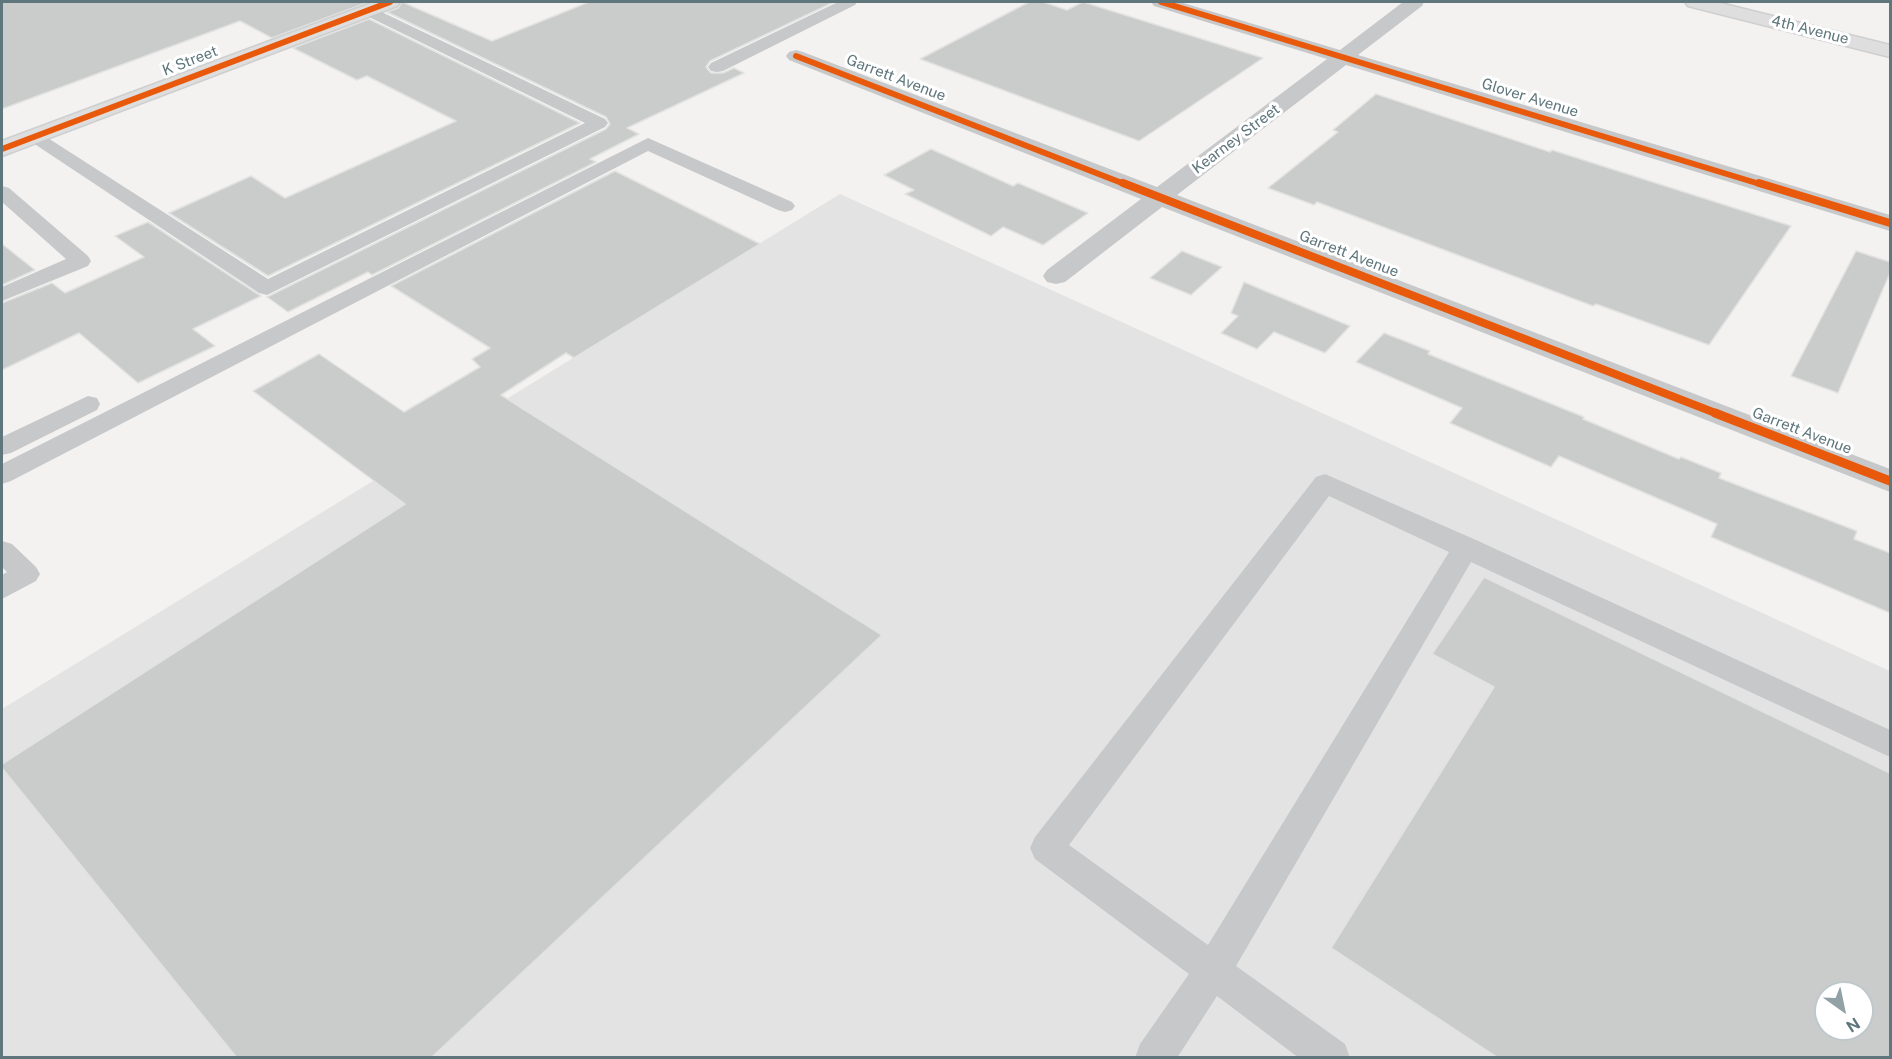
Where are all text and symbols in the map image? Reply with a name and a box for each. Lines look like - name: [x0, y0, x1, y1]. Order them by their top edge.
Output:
- street label: 4th Avenue: [1769, 12, 1851, 48]
- street label: K Street: [160, 42, 220, 80]
- street label: Garrett Avenue: [844, 51, 948, 105]
- street label: Glover Avenue: [1479, 75, 1581, 121]
- street label: Kearney Street: [1189, 100, 1283, 178]
- street label: Garrett Avenue: [1297, 227, 1401, 281]
- street label: Garrett Avenue: [1750, 404, 1854, 458]
- north arrow: [1814, 981, 1874, 1041]
- text: N: [1843, 1013, 1863, 1036]

